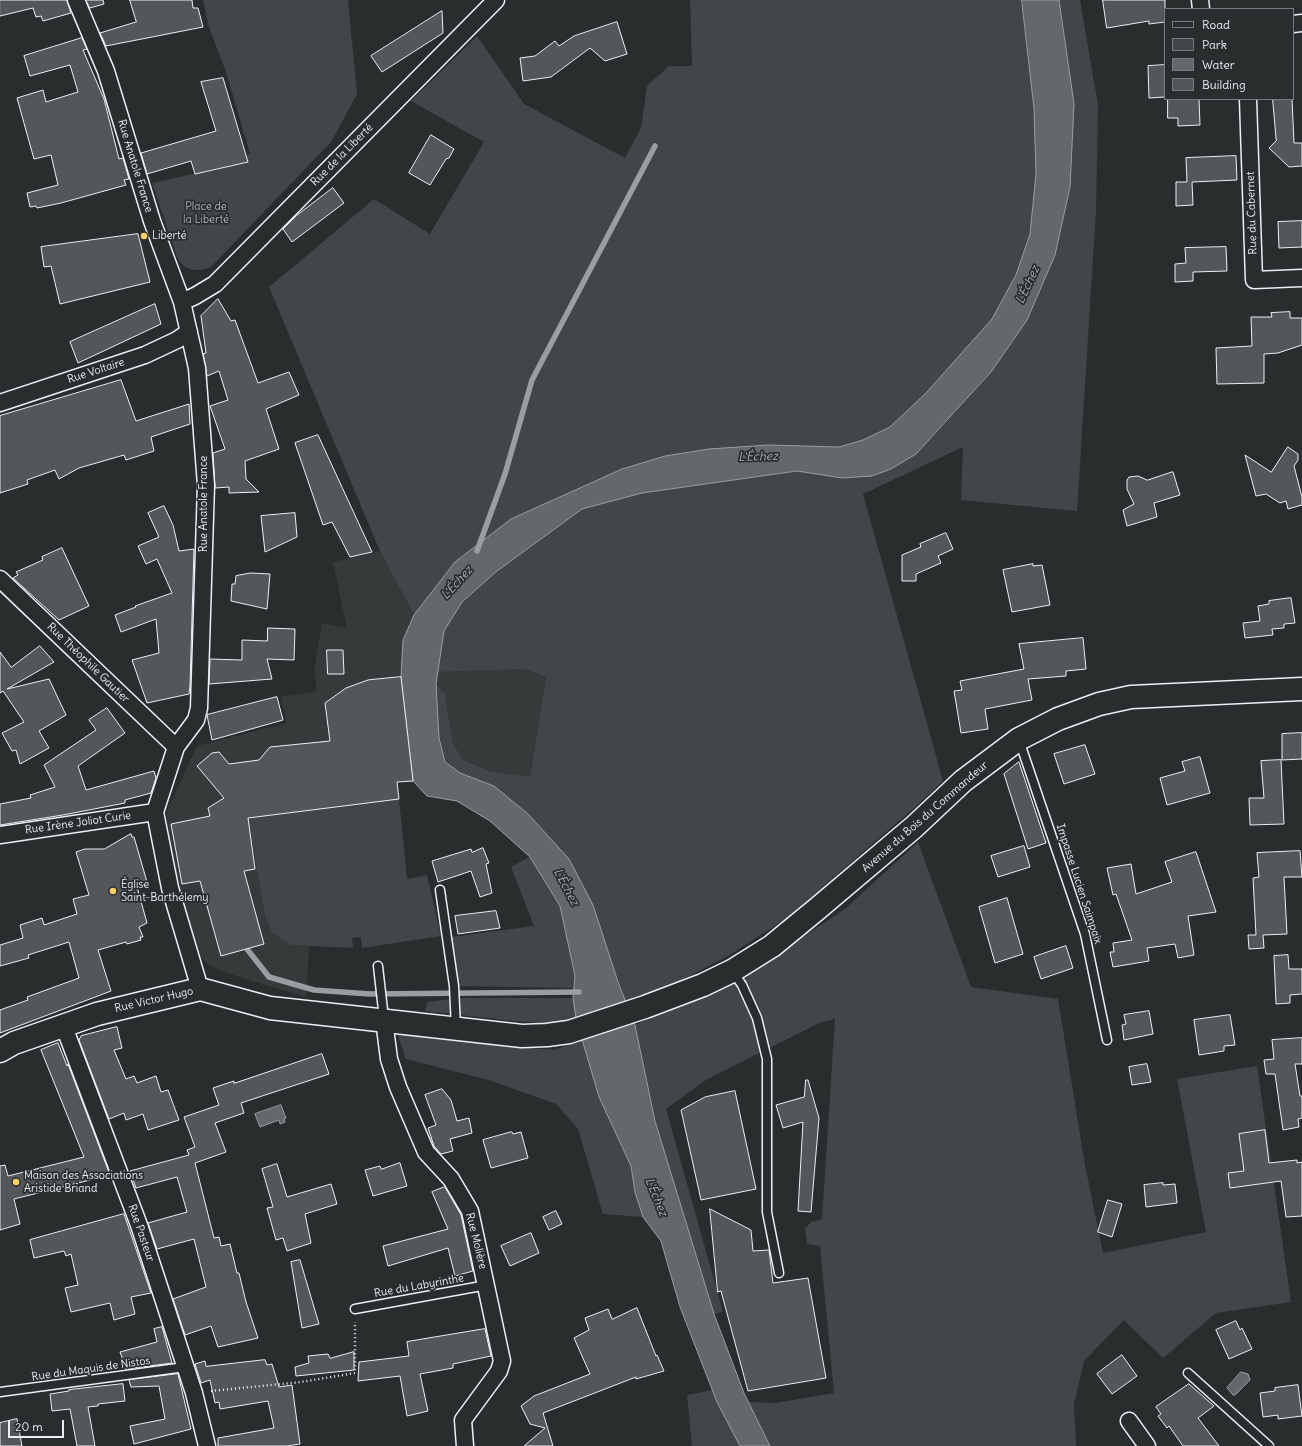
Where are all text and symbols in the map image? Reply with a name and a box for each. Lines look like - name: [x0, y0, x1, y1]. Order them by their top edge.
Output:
- legend: [1164, 8, 1294, 100]
- text: Road: [1202, 17, 1230, 32]
- text: Park: [1202, 37, 1227, 52]
- text: Water: [1202, 57, 1235, 72]
- text: Building: [1202, 77, 1246, 92]
- street label: Rue Anatole France: [115, 118, 155, 214]
- street label: Rue de la Liberté: [308, 121, 376, 189]
- street label: Rue du Cabernet: [1244, 171, 1260, 255]
- park label: Place de la Liberté: [183, 200, 229, 226]
- place label: Liberté: [152, 229, 186, 243]
- marker: Liberté: [139, 231, 149, 241]
- water label: L'Échez: [1013, 264, 1043, 306]
- street label: Rue Voltaire: [66, 356, 126, 386]
- water label: L'Échez: [738, 449, 778, 465]
- street label: Rue Anatole France: [197, 456, 211, 552]
- water label: L'Échez: [438, 563, 476, 603]
- street label: Rue Théophile Gautier: [44, 620, 132, 706]
- street label: Avenue du Bois du Commandeur: [859, 759, 991, 875]
- street label: Rue Irène Joliot Curie: [24, 809, 132, 837]
- street label: Impasse Lucien Saimpaix: [1053, 822, 1105, 946]
- water label: L'Échez: [550, 866, 582, 908]
- place label: Église Saint-Barthélemy: [121, 878, 209, 904]
- marker: Église Saint-Barthélemy: [108, 886, 118, 896]
- street label: Rue Victor Hugo: [113, 985, 195, 1015]
- place label: Maison des Associations Aristide Briand: [24, 1169, 143, 1195]
- water label: L'Échez: [642, 1176, 670, 1218]
- marker: Maison des Associations Aristide Briand: [11, 1177, 21, 1187]
- street label: Rue Pasteur: [125, 1203, 157, 1263]
- street label: Rue Molière: [463, 1211, 489, 1271]
- street label: Rue du Labyrinthe: [373, 1272, 465, 1300]
- street label: Rue du Maquis de Nistos: [31, 1354, 151, 1384]
- scale bar: [10, 1412, 66, 1438]
- text: 20 m: [15, 1419, 43, 1434]

